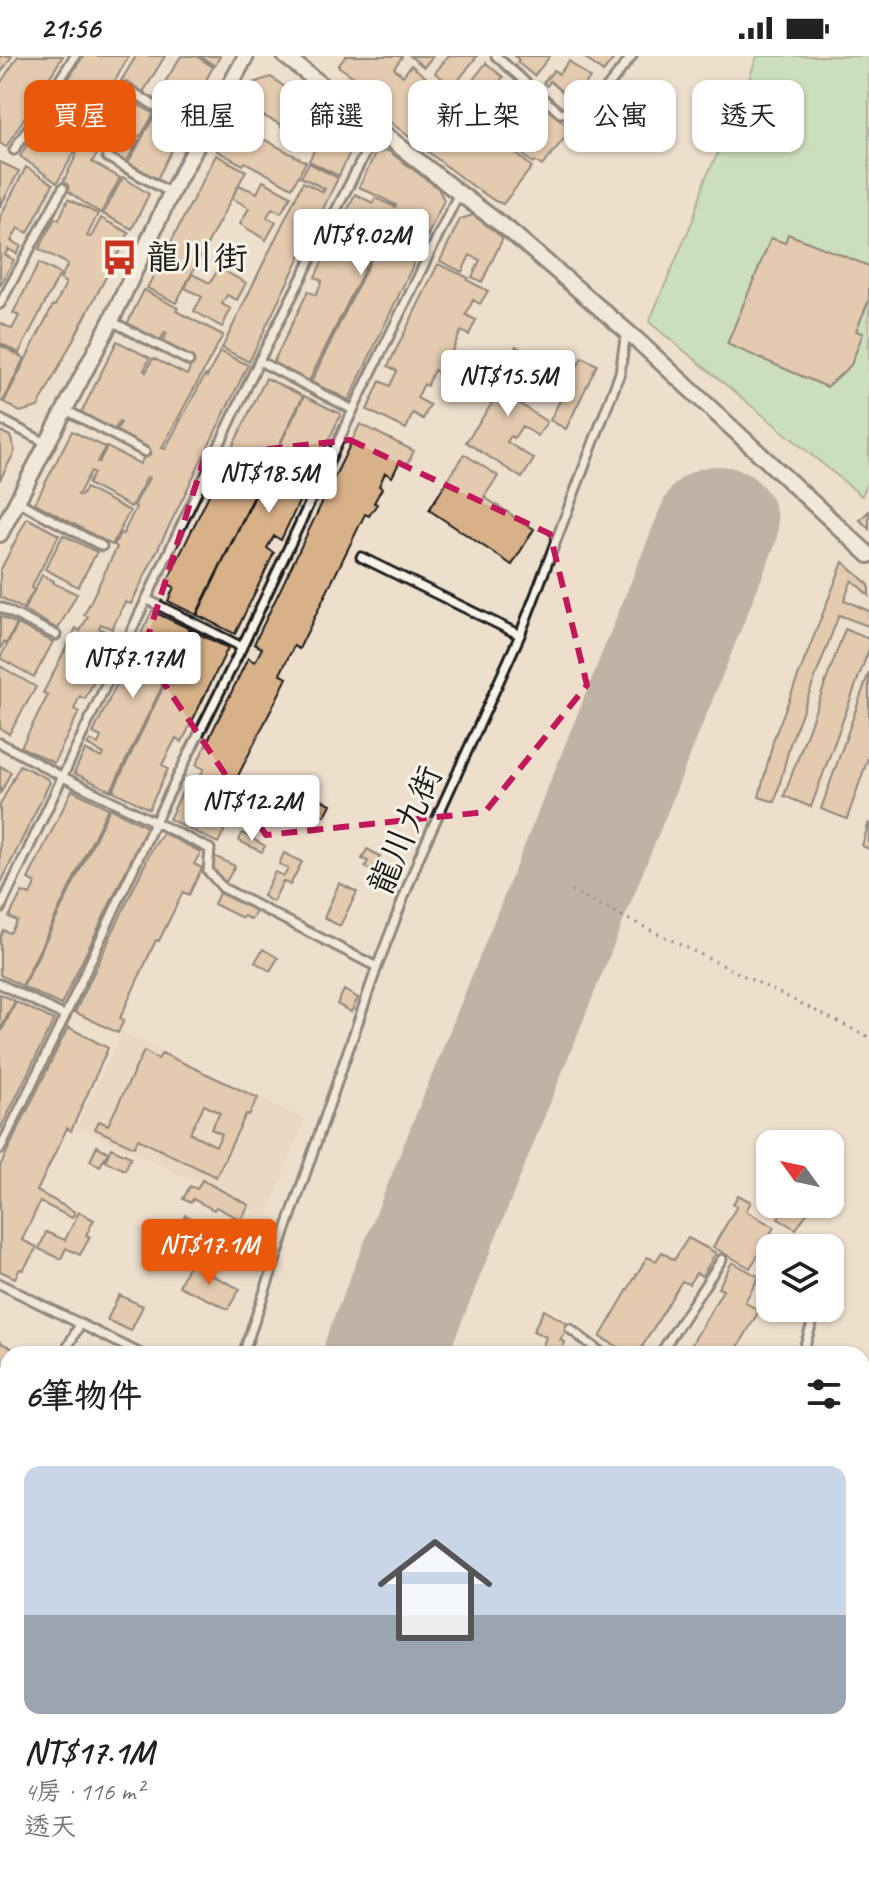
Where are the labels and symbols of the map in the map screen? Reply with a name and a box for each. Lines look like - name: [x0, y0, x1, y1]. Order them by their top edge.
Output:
- pin: NT$9.02M: [278, 209, 444, 277]
- place label: 龍川街: [146, 236, 248, 279]
- bus stop icon: 龍川街: [101, 238, 139, 276]
- pin: NT$15.5M: [425, 350, 591, 418]
- pin: NT$18.5M: [186, 447, 352, 515]
- pin: NT$7.17M: [50, 632, 216, 700]
- street label: 龍川九街: [359, 759, 451, 901]
- pin: NT$12.2M: [169, 775, 335, 843]
- north arrow: [756, 1130, 844, 1218]
- pin: NT$17.1M: [126, 1219, 292, 1287]

